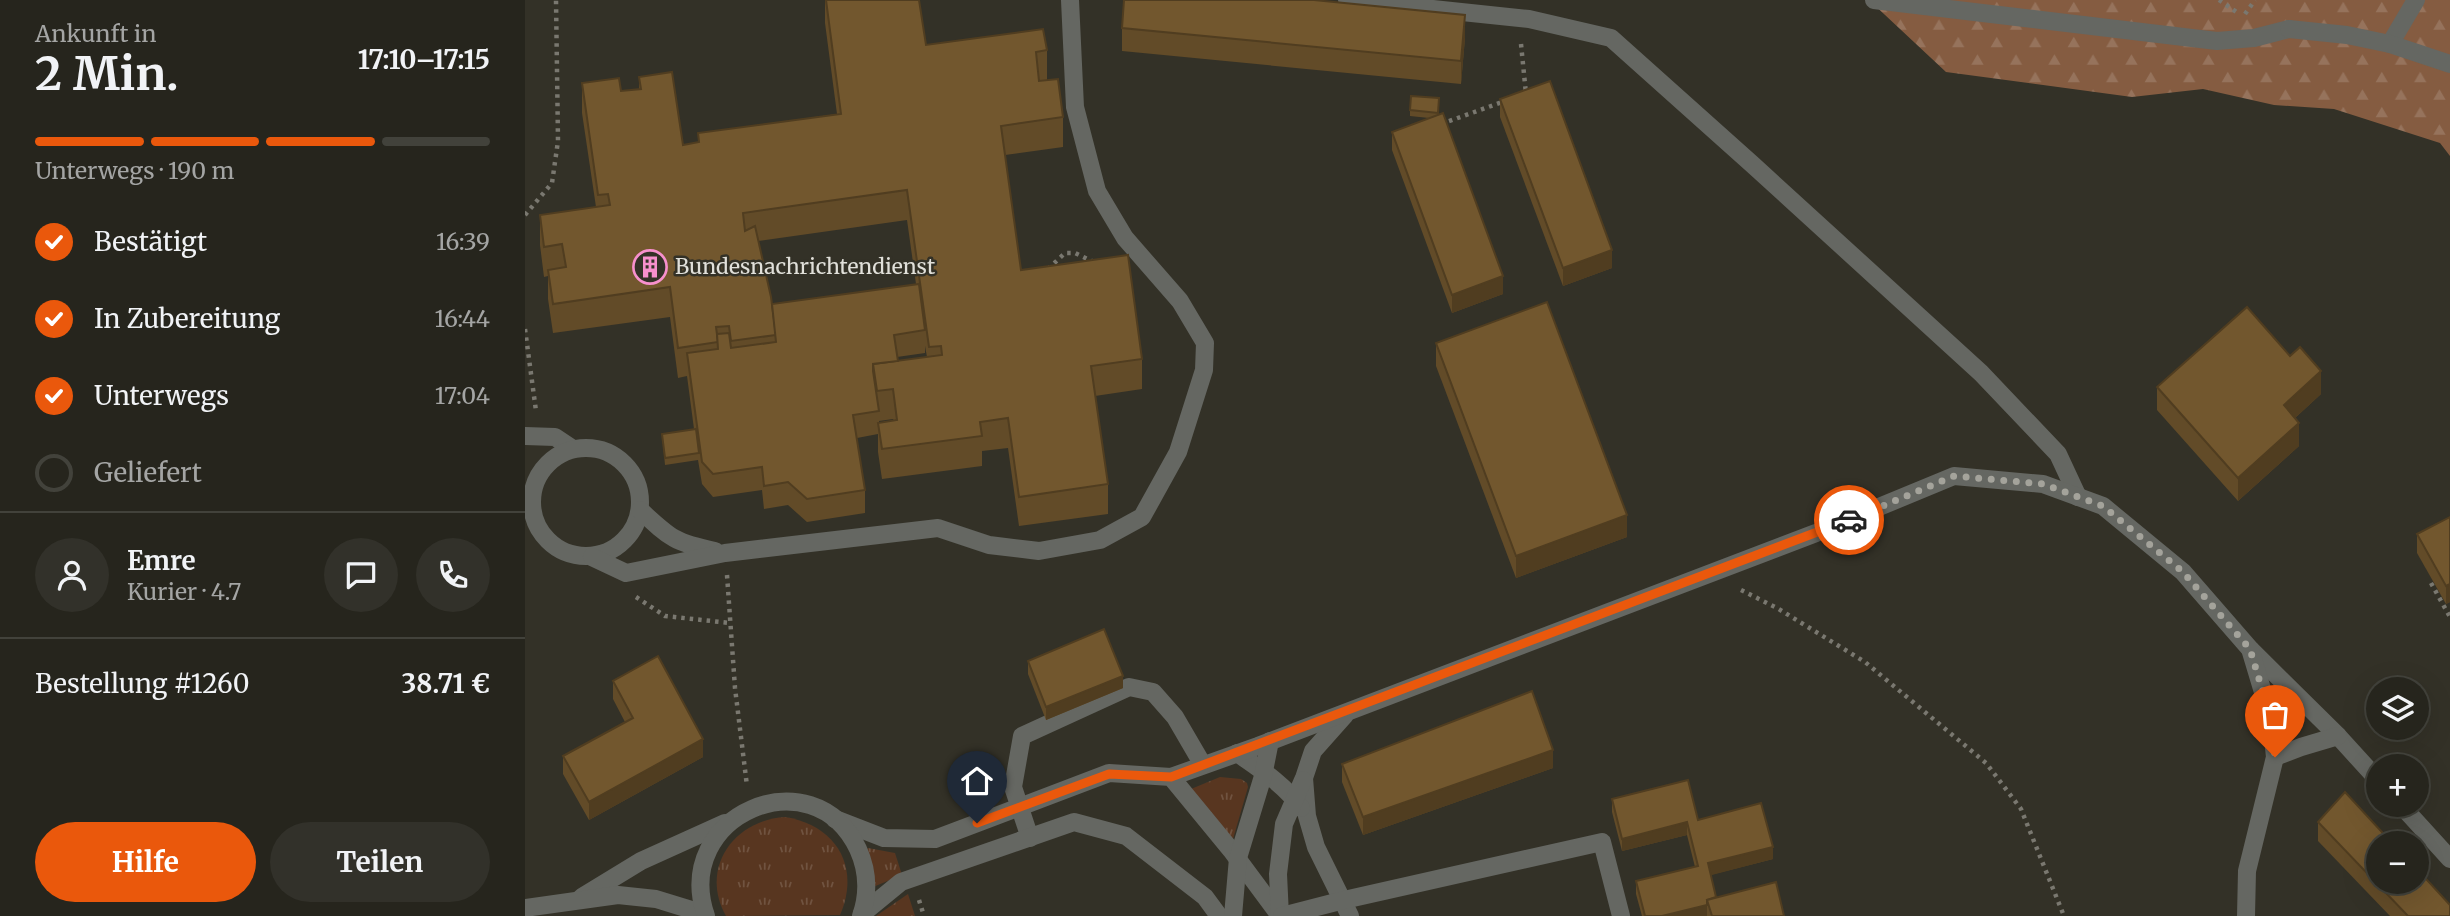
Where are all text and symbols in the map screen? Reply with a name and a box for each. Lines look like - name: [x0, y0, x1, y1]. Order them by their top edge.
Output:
- text: Ankunft in: [35, 19, 157, 48]
- text: 17:10–17:15: [358, 43, 490, 76]
- text: 2 Min.: [35, 45, 179, 103]
- text: Unterwegs · 190 m: [35, 156, 234, 185]
- icon: check: [35, 223, 73, 261]
- text: Bestätigt: [94, 225, 207, 258]
- text: 16:39: [436, 227, 490, 256]
- building icon: Bundesnachrichtendienst: [631, 248, 669, 286]
- place label: Bundesnachrichtendienst: [675, 253, 935, 280]
- icon: check: [35, 300, 73, 338]
- text: In Zubereitung: [94, 302, 280, 335]
- text: 16:44: [435, 304, 490, 333]
- icon: check: [35, 377, 73, 415]
- text: Unterwegs: [94, 379, 229, 412]
- text: 17:04: [435, 381, 490, 410]
- text: Geliefert: [94, 456, 202, 489]
- courier: [1814, 485, 1884, 555]
- icon: car: [1830, 501, 1868, 539]
- button: person: [35, 538, 109, 612]
- button: chat: [324, 538, 398, 612]
- button: phone: [416, 538, 490, 612]
- text: Emre: [127, 544, 196, 577]
- text: Kurier · 4.7: [127, 577, 241, 606]
- text: Bestellung #1260: [35, 667, 250, 700]
- text: 38.71 €: [402, 667, 490, 700]
- map controls: [2366, 677, 2429, 894]
- button: layers: [2366, 677, 2429, 740]
- pin: [2245, 685, 2305, 757]
- icon: bag: [2256, 696, 2294, 734]
- pin: [947, 751, 1007, 823]
- button: +: [2366, 754, 2429, 817]
- icon: home: [958, 762, 996, 800]
- button: Hilfe: [35, 822, 256, 902]
- button: Teilen: [270, 822, 490, 902]
- button: −: [2366, 831, 2429, 894]

